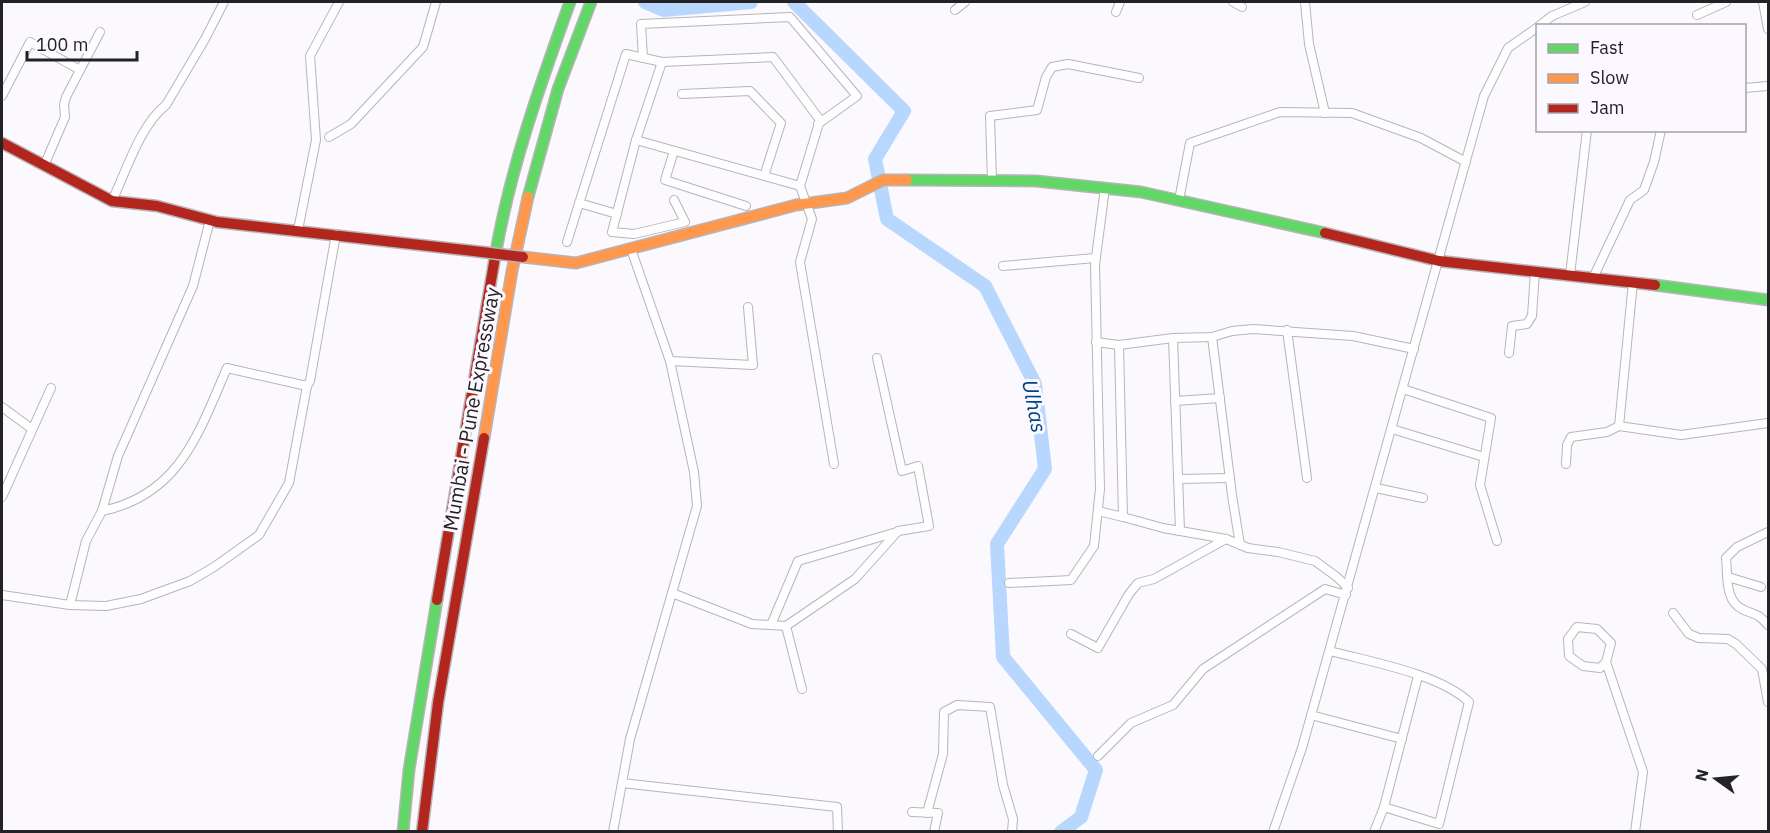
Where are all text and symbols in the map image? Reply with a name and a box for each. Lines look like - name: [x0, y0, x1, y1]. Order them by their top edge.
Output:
- scale bar: [27, 24, 136, 62]
- legend: [1536, 24, 1746, 132]
- text: 100 m: [36, 33, 88, 56]
- text: Fast: [1590, 36, 1624, 59]
- text: Slow: [1590, 66, 1629, 89]
- text: Jam: [1590, 96, 1625, 119]
- street label: Mumbai - Pune Expressway: [436, 285, 506, 533]
- water label: Ulhas: [1016, 377, 1054, 435]
- north arrow: [1686, 749, 1746, 809]
- text: N: [1690, 767, 1713, 783]

